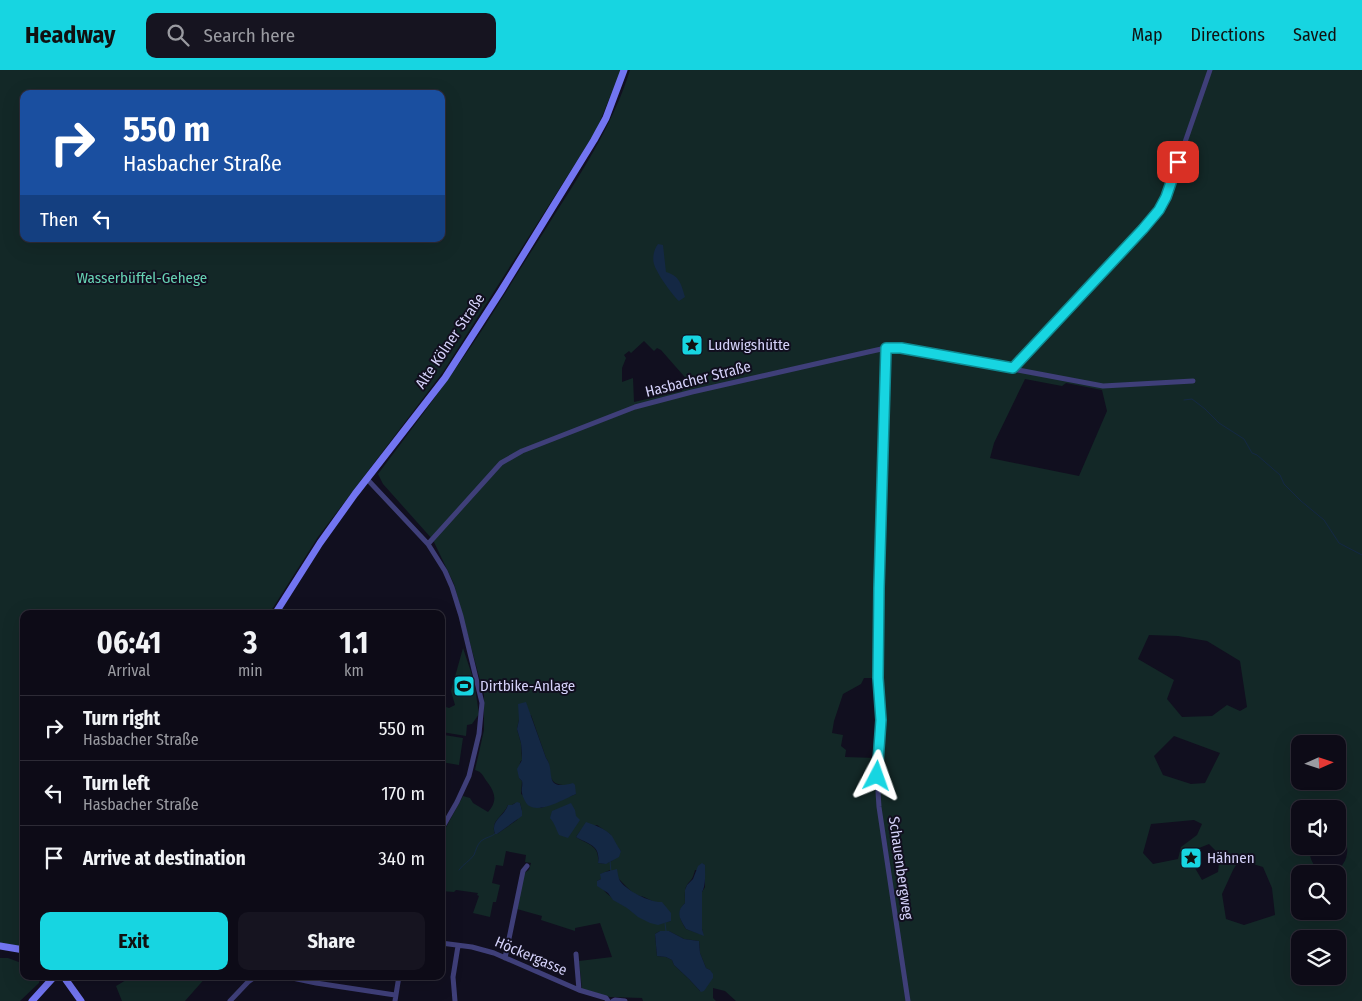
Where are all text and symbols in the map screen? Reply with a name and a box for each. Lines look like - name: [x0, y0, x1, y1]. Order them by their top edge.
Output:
- search box: [146, 13, 496, 58]
- text: Headway: [25, 21, 116, 49]
- icon: search: [164, 21, 192, 49]
- text: Search here: [204, 24, 295, 47]
- text: Map: [1131, 24, 1163, 46]
- text: Directions: [1191, 24, 1265, 46]
- text: Saved: [1293, 24, 1337, 46]
- text: 550 m: [123, 108, 210, 150]
- icon: right: [40, 110, 105, 175]
- pin: [1157, 141, 1199, 183]
- icon: arrive: [1164, 148, 1192, 176]
- text: Hasbacher Straße: [123, 150, 282, 177]
- icon: left: [88, 205, 116, 233]
- text: Then: [40, 208, 78, 231]
- park label: Wasserbüffel-Gehege: [77, 269, 207, 287]
- street label: Alte Kölner Straße: [411, 290, 489, 392]
- place icon: Ludwigshütte: [680, 333, 704, 357]
- place label: Ludwigshütte: [708, 336, 790, 354]
- street label: Hasbacher Straße: [643, 357, 753, 401]
- text: 06:41: [97, 625, 161, 661]
- text: 3: [243, 625, 257, 661]
- text: 1.1: [339, 625, 368, 661]
- text: Arrival: [108, 661, 150, 680]
- text: min: [238, 661, 263, 680]
- text: km: [344, 661, 364, 680]
- sports icon: Dirtbike-Anlage: [452, 674, 476, 698]
- place label: Dirtbike-Anlage: [480, 677, 575, 695]
- text: Turn right: [83, 707, 160, 730]
- icon: right: [40, 714, 68, 742]
- text: 550 m: [379, 717, 425, 740]
- text: Hasbacher Straße: [83, 730, 199, 749]
- north arrow: [1291, 735, 1346, 790]
- map controls: [1291, 735, 1346, 985]
- position arrow: [850, 749, 902, 801]
- text: Turn left: [83, 772, 150, 795]
- icon: left: [40, 779, 68, 807]
- text: 170 m: [381, 782, 425, 805]
- text: Hasbacher Straße: [83, 795, 199, 814]
- button: sound: [1291, 800, 1346, 855]
- street label: Schauenbergweg: [885, 815, 917, 921]
- icon: arrive: [40, 844, 68, 872]
- place icon: Hähnen: [1179, 846, 1203, 870]
- text: Arrive at destination: [83, 847, 246, 870]
- text: 340 m: [378, 847, 425, 870]
- place label: Hähnen: [1207, 849, 1255, 867]
- button: search: [1291, 865, 1346, 920]
- button: Exit: [40, 912, 228, 970]
- button: Share: [238, 912, 425, 970]
- button: layers: [1291, 930, 1346, 985]
- street label: Höckergasse: [492, 933, 570, 979]

